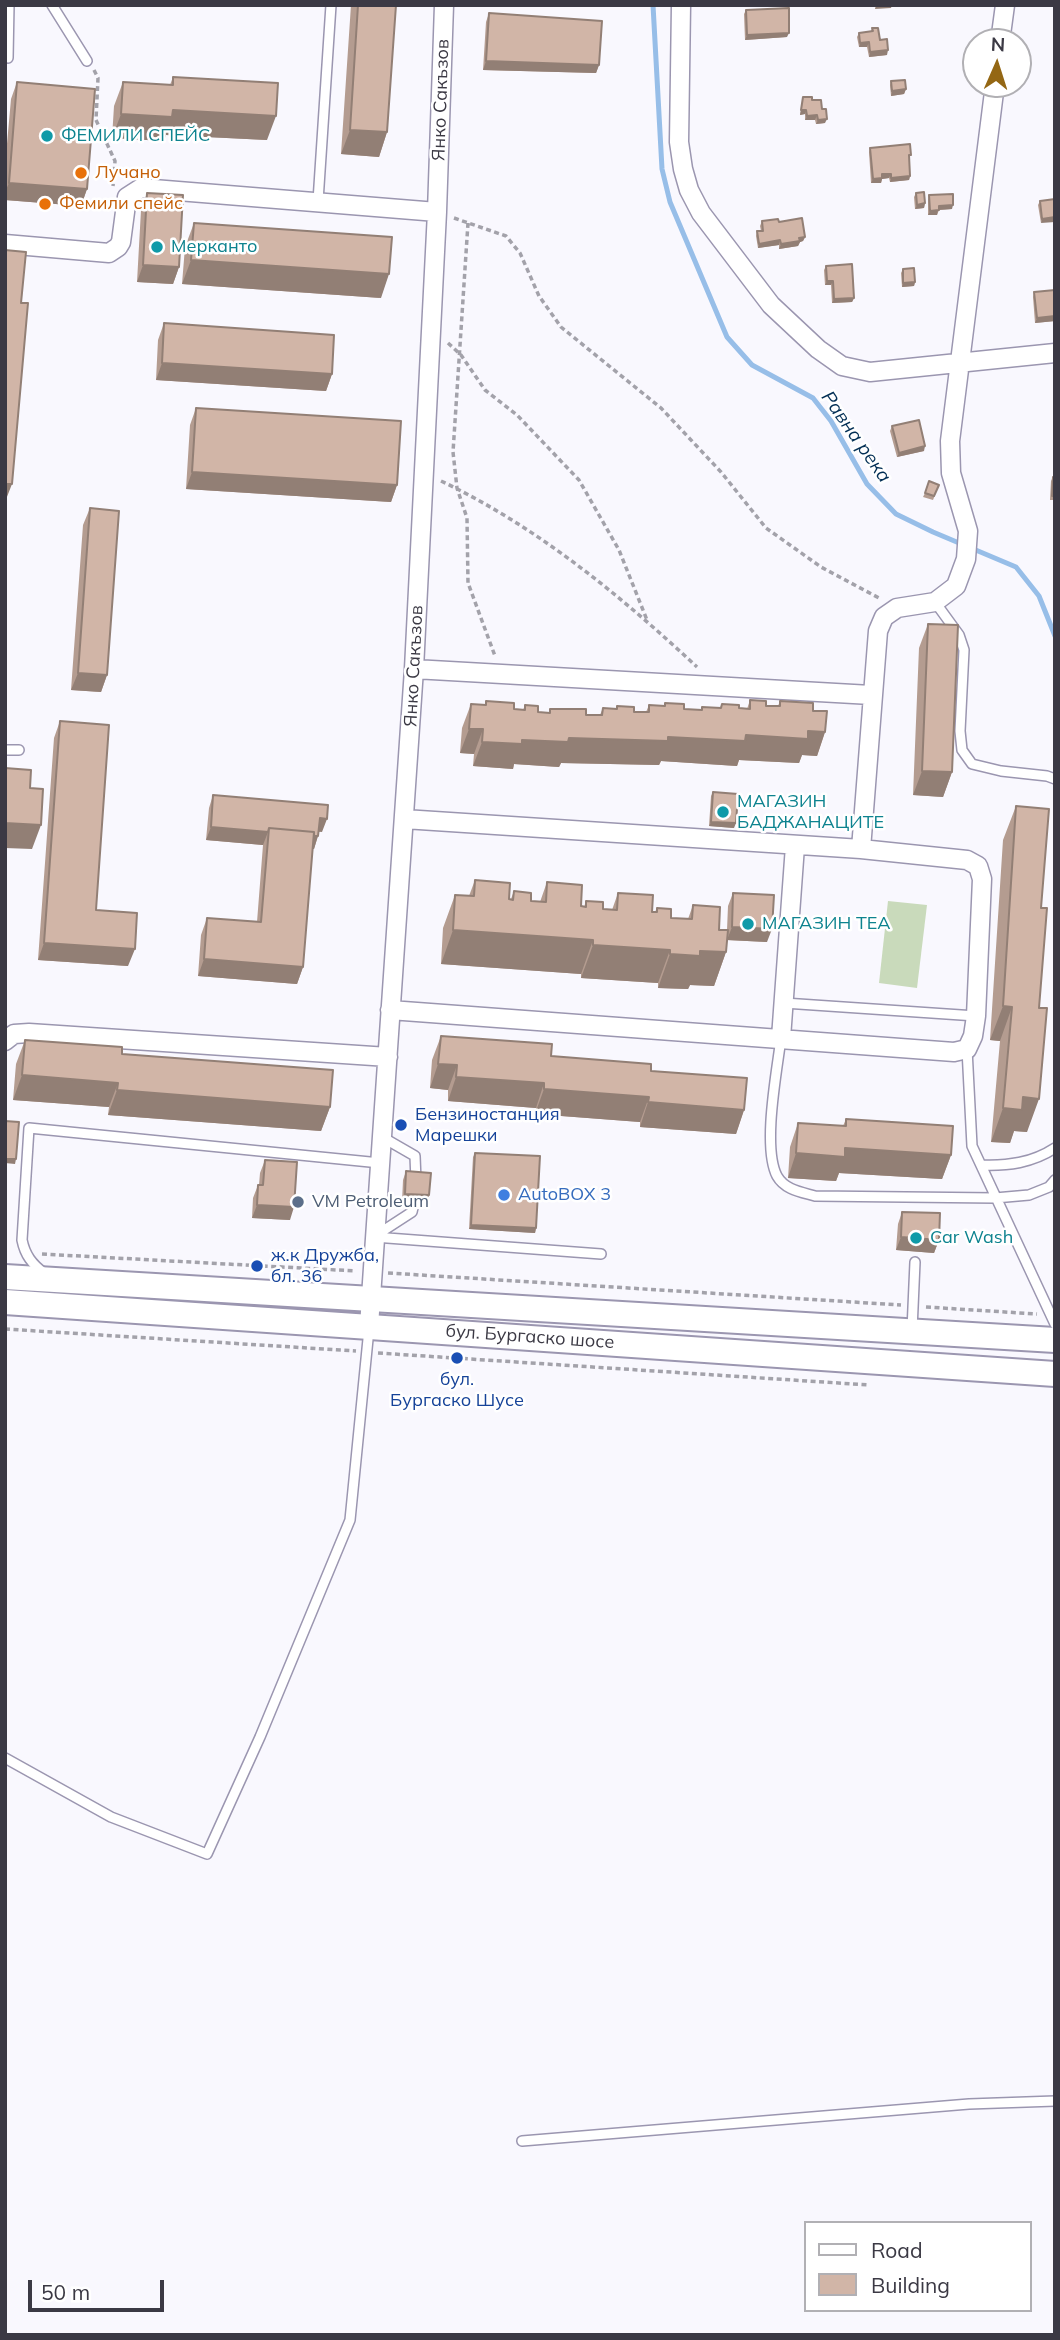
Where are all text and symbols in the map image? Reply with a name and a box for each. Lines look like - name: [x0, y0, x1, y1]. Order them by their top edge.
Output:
- north arrow: [962, 28, 1032, 98]
- text: N: [990, 32, 1006, 56]
- street label: Янко Сакъзов: [428, 39, 454, 161]
- place label: ФЕМИЛИ СПЕЙС: [61, 125, 210, 147]
- marker: ФЕМИЛИ СПЕЙС: [39, 128, 55, 144]
- place label: Лучано: [95, 162, 161, 184]
- marker: Лучано: [73, 165, 89, 181]
- place label: Фемили спейс: [59, 193, 183, 215]
- marker: Фемили спейс: [37, 196, 53, 212]
- place label: Мерканто: [171, 236, 257, 258]
- marker: Мерканто: [149, 239, 165, 255]
- water label: Равна река: [816, 387, 896, 487]
- street label: Янко Сакъзов: [400, 605, 428, 727]
- place label: МАГАЗИН БАДЖАНАЦИТЕ: [737, 791, 884, 834]
- marker: МАГАЗИН БАДЖАНАЦИТЕ: [715, 804, 731, 820]
- place label: МАГАЗИН ТЕА: [762, 913, 890, 935]
- marker: МАГАЗИН ТЕА: [740, 916, 756, 932]
- place label: Бензиностанция Марешки: [415, 1104, 560, 1146]
- marker: Бензиностанция Марешки: [393, 1117, 409, 1133]
- place label: AutoBOX 3: [518, 1184, 611, 1206]
- marker: AutoBOX 3: [496, 1187, 512, 1203]
- place label: VM Petroleum: [312, 1191, 429, 1213]
- marker: VM Petroleum: [290, 1194, 306, 1210]
- place label: Car Wash: [930, 1227, 1013, 1249]
- marker: Car Wash: [908, 1230, 924, 1246]
- place label: ж.к Дружба, бл. 36: [271, 1245, 379, 1288]
- marker: ж.к Дружба, бл. 36: [249, 1258, 265, 1274]
- street label: бул. Бургаско шосе: [445, 1320, 615, 1354]
- marker: бул. Бургаско Шусе: [449, 1350, 465, 1366]
- place label: бул. Бургаско Шусе: [390, 1369, 524, 1412]
- legend: [804, 2221, 1032, 2312]
- text: Road: [871, 2237, 922, 2263]
- scale bar: [32, 2266, 168, 2310]
- text: Building: [871, 2272, 950, 2298]
- text: 50 m: [41, 2279, 90, 2305]

